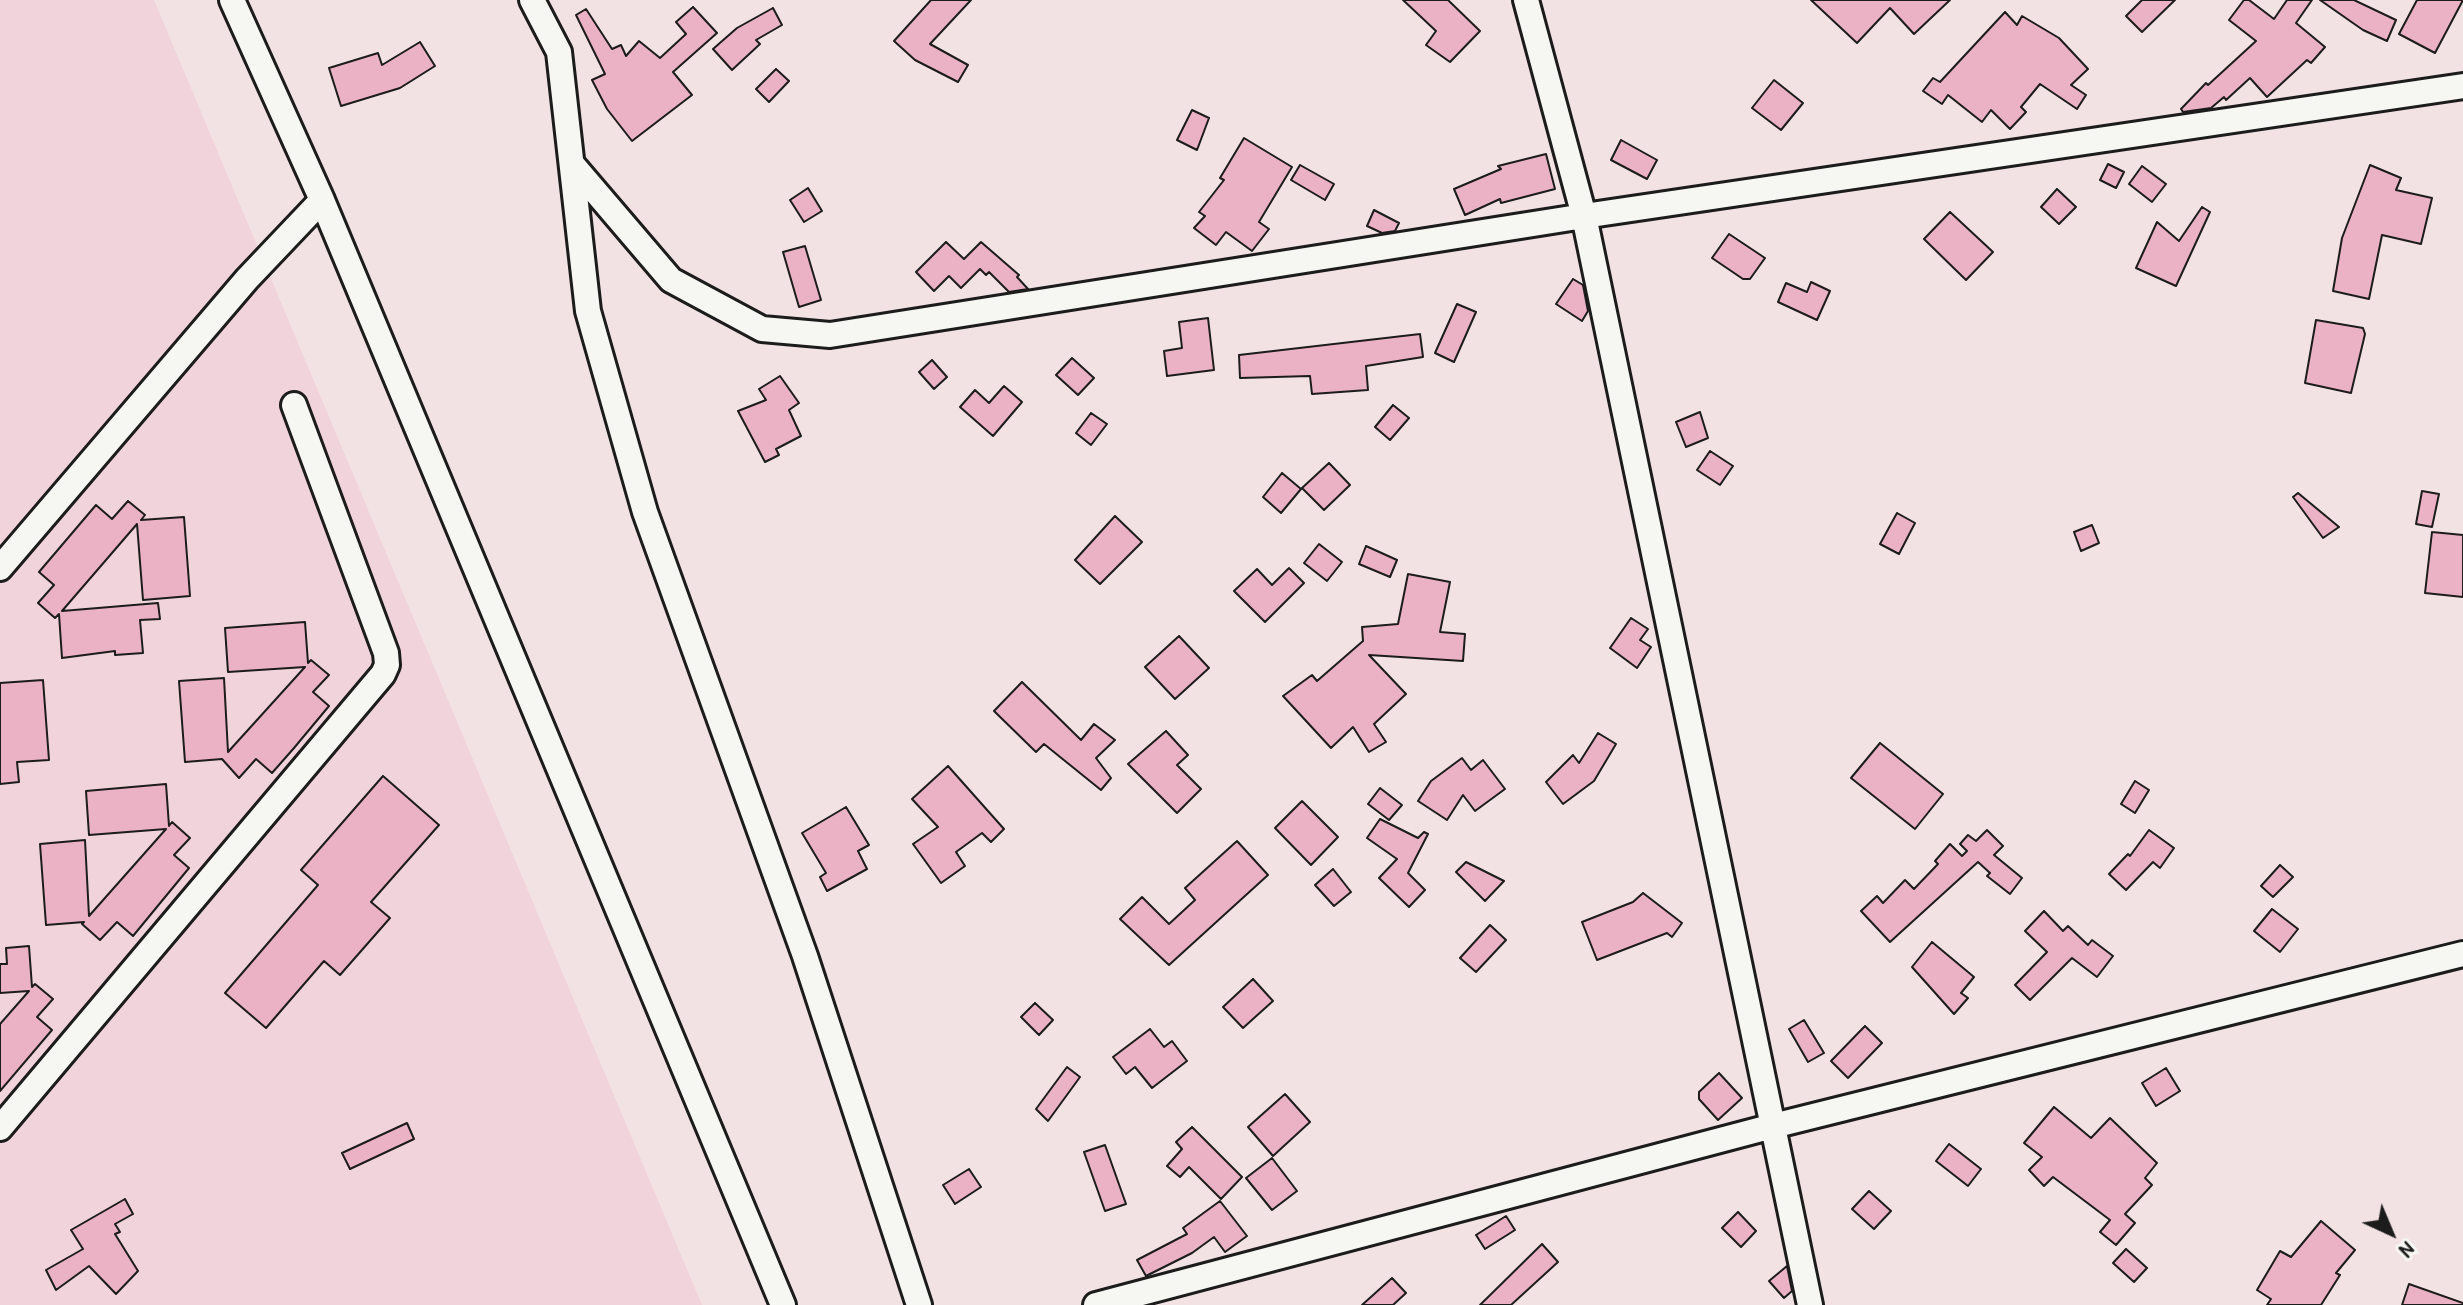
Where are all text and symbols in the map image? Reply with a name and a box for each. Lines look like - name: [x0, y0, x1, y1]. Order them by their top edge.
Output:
- north arrow: [2351, 1193, 2431, 1273]
- text: N: [2393, 1235, 2422, 1265]

